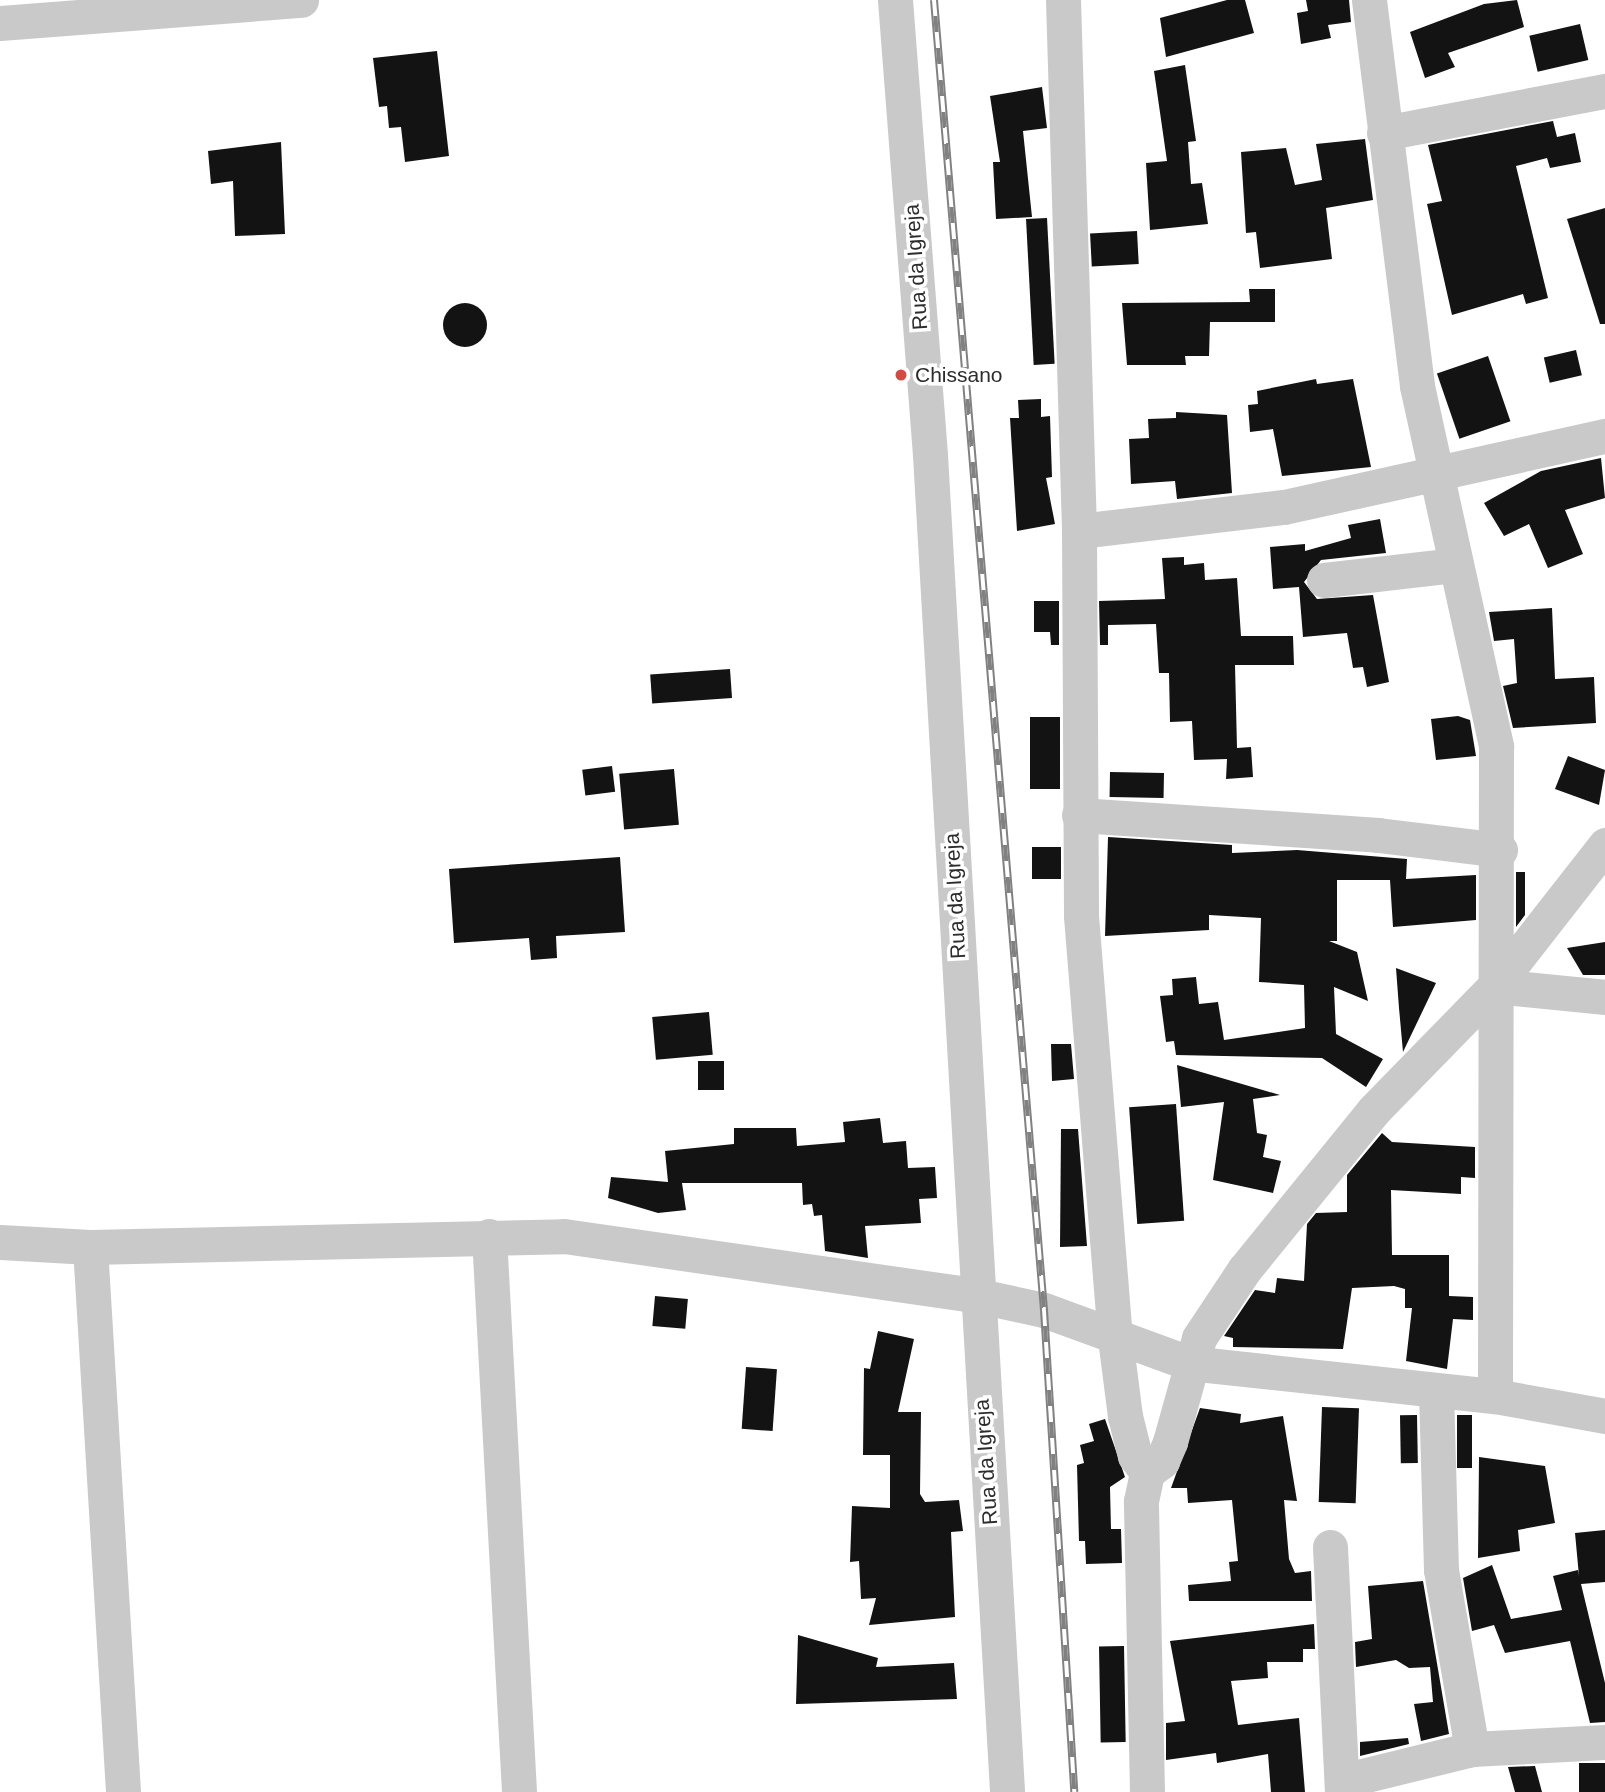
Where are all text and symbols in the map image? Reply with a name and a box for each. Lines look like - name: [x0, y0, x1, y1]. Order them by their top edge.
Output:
- street label: Rua da Igreja: [899, 203, 933, 331]
- place label: Chissano: [915, 362, 1003, 388]
- marker: Chissano: [893, 367, 909, 383]
- street label: Rua da Igreja: [939, 832, 971, 960]
- street label: Rua da Igreja: [969, 1398, 1003, 1526]

